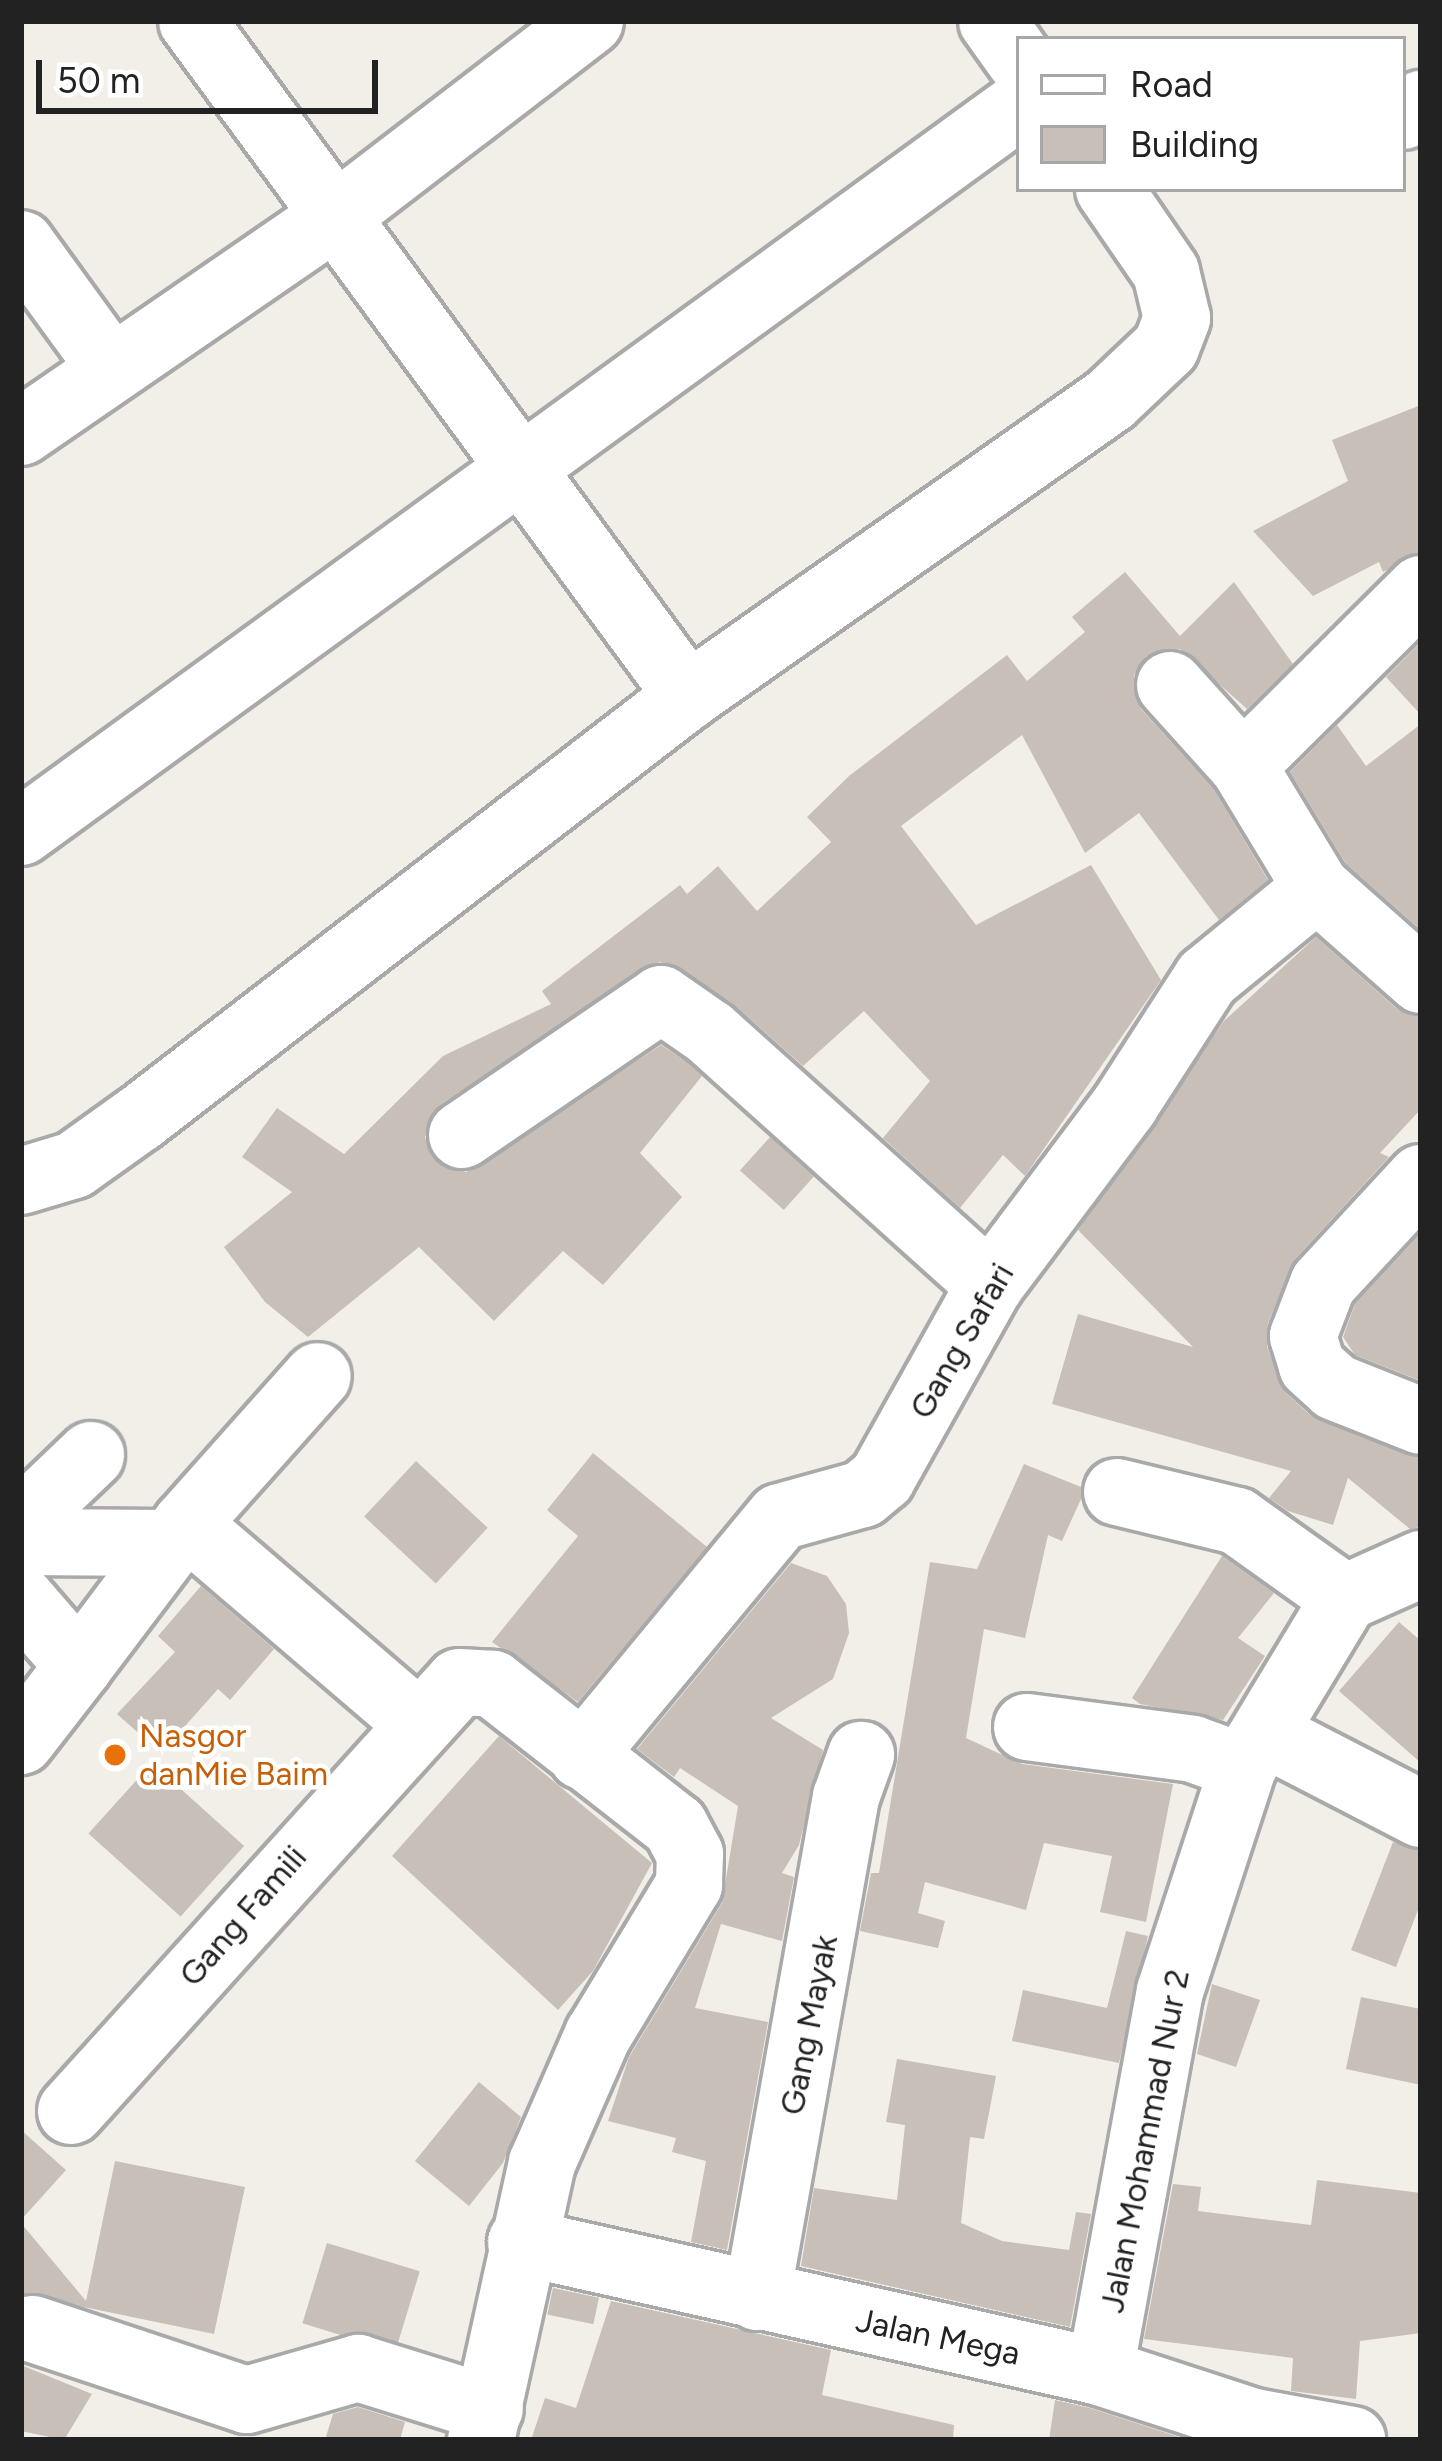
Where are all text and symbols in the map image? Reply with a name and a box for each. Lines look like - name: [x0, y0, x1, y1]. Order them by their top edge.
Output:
- scale bar: [42, 36, 384, 110]
- legend: [1016, 36, 1406, 192]
- text: 50 m: [57, 59, 140, 102]
- text: Road: [1130, 63, 1213, 106]
- text: Building: [1130, 123, 1259, 166]
- street label: Gang Safari: [902, 1256, 1022, 1426]
- place label: Nasgor danMie Baim: [139, 1716, 328, 1794]
- marker: Nasgor danMie Baim: [102, 1742, 128, 1768]
- street label: Gang Famili: [171, 1838, 315, 1994]
- street label: Gang Mayak: [772, 1932, 846, 2118]
- street label: Jalan Mohammad Nur 2: [1092, 1966, 1198, 2316]
- street label: Jalan Mega: [852, 2300, 1024, 2374]

